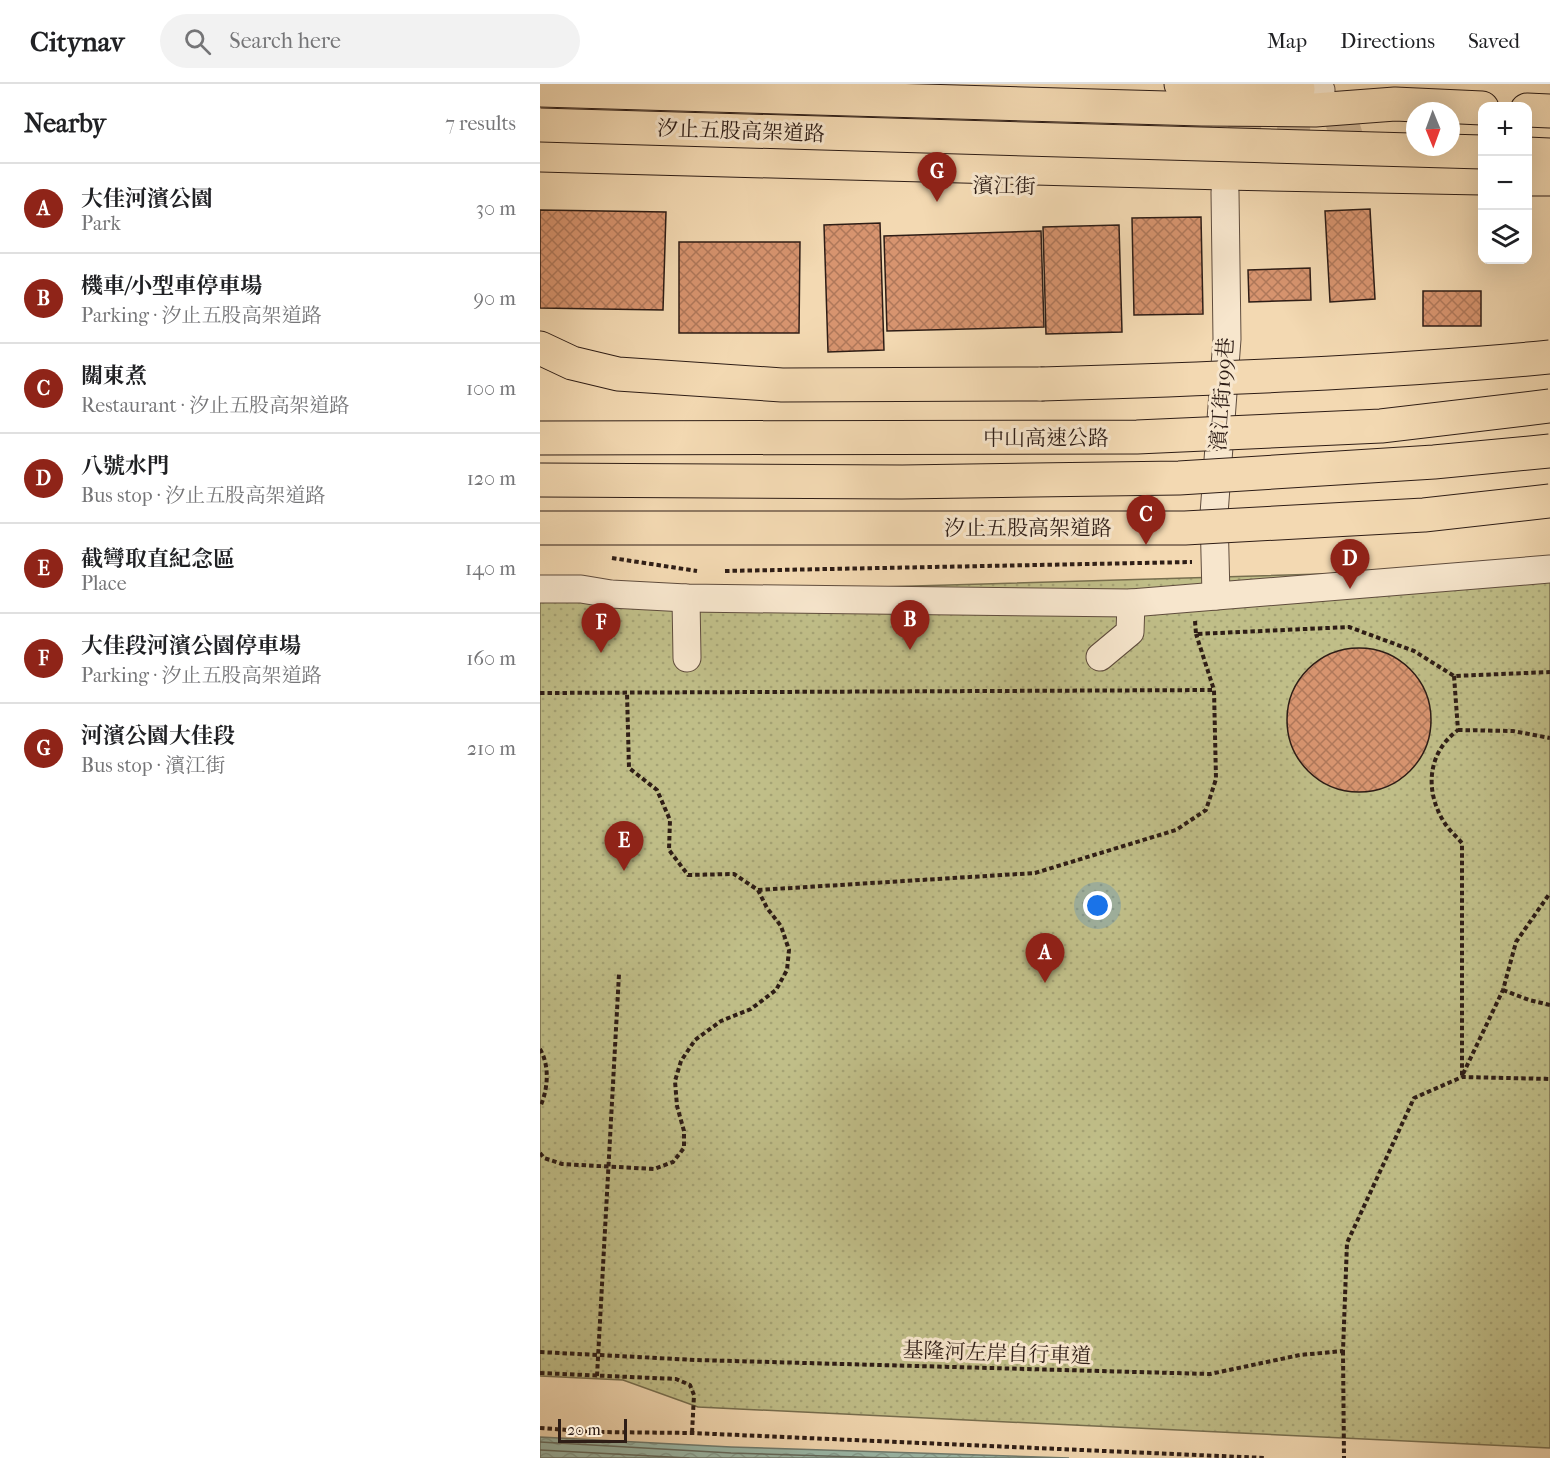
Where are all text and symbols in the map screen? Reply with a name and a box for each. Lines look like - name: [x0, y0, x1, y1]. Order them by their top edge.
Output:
- search box: [160, 14, 580, 68]
- text: Citynav: [30, 25, 124, 58]
- icon: search: [181, 25, 214, 58]
- text: Search here: [229, 28, 341, 54]
- text: Map: [1267, 29, 1307, 53]
- text: Directions: [1340, 29, 1435, 53]
- text: Saved: [1468, 29, 1520, 53]
- north arrow: [1406, 102, 1460, 156]
- map controls: [1478, 102, 1532, 264]
- button: +: [1478, 102, 1532, 156]
- text: Nearby: [24, 108, 106, 139]
- text: 7 results: [445, 112, 516, 135]
- street label: 汐止五股高架道路: [657, 116, 825, 146]
- pin: G: [918, 152, 956, 202]
- button: −: [1478, 156, 1532, 210]
- street label: 濱江街: [972, 173, 1036, 199]
- text: 大佳河濱公園: [81, 186, 213, 212]
- text: A: [37, 197, 50, 220]
- text: 30 m: [476, 197, 516, 220]
- button: layers: [1478, 210, 1532, 264]
- text: Park: [81, 212, 121, 235]
- text: 機車/小型車停車場: [81, 273, 262, 299]
- text: B: [37, 287, 50, 310]
- text: 90 m: [474, 287, 516, 310]
- text: Parking · 汐止五股高架道路: [81, 304, 322, 327]
- street label: 濱江街199巷: [1206, 337, 1238, 451]
- text: 關東煮: [81, 363, 147, 389]
- text: C: [37, 377, 50, 400]
- text: 100 m: [466, 377, 516, 400]
- text: Restaurant · 汐止五股高架道路: [81, 394, 349, 417]
- street label: 中山高速公路: [983, 426, 1109, 450]
- text: 八號水門: [81, 453, 169, 479]
- text: D: [36, 467, 51, 490]
- text: 120 m: [467, 467, 516, 490]
- text: Bus stop · 汐止五股高架道路: [81, 484, 325, 507]
- pin: C: [1126, 496, 1166, 545]
- street label: 汐止五股高架道路: [944, 516, 1112, 540]
- pin: D: [1330, 540, 1370, 589]
- text: 截彎取直紀念區: [81, 546, 235, 572]
- text: E: [37, 557, 50, 580]
- text: 140 m: [465, 557, 516, 580]
- text: Place: [81, 572, 127, 595]
- pin: B: [890, 600, 929, 650]
- pin: F: [582, 604, 620, 653]
- text: 大佳段河濱公園停車場: [81, 633, 301, 659]
- text: F: [38, 647, 49, 670]
- text: 160 m: [466, 647, 516, 670]
- text: Parking · 汐止五股高架道路: [81, 664, 322, 687]
- text: 河濱公園大佳段: [81, 723, 235, 749]
- text: G: [36, 737, 51, 760]
- text: 210 m: [467, 737, 516, 760]
- text: Bus stop · 濱江街: [81, 754, 225, 777]
- pin: E: [604, 822, 644, 871]
- your location: [1083, 891, 1112, 920]
- pin: A: [1026, 934, 1064, 983]
- street label: 基隆河左岸自行車道: [902, 1338, 1092, 1368]
- scale bar: [558, 1416, 627, 1444]
- text: 20 m: [567, 1420, 601, 1439]

